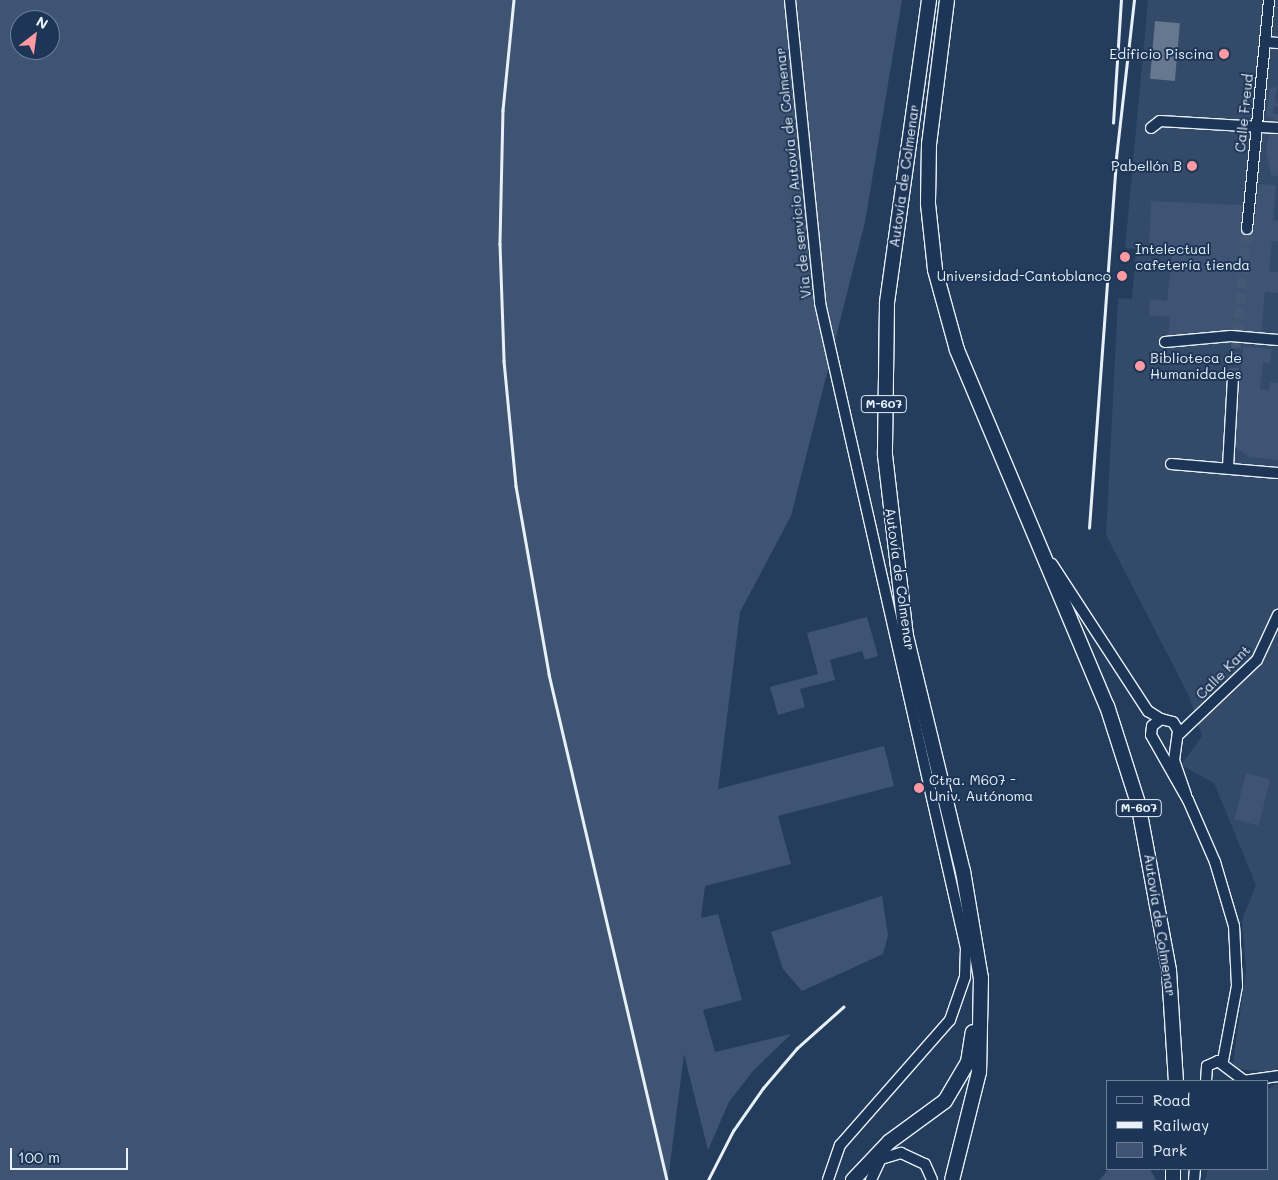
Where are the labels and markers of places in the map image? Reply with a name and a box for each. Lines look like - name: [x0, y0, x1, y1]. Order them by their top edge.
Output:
- place label: Edificio Piscina: [1109, 46, 1214, 62]
- marker: Edificio Piscina: [1218, 48, 1230, 60]
- place label: Pabellón B: [1111, 158, 1182, 174]
- marker: Pabellón B: [1186, 160, 1198, 172]
- place label: Intelectual cafetería tienda: [1135, 241, 1250, 274]
- marker: Intelectual cafetería tienda: [1119, 251, 1131, 263]
- place label: Universidad-Cantoblanco: [937, 268, 1111, 284]
- marker: Universidad-Cantoblanco: [1115, 269, 1129, 283]
- place label: Biblioteca de Humanidades: [1150, 350, 1242, 382]
- marker: Biblioteca de Humanidades: [1134, 360, 1146, 372]
- place label: Ctra. M607 - Univ. Autónoma: [929, 772, 1033, 804]
- marker: Ctra. M607 - Univ. Autónoma: [913, 782, 925, 794]

